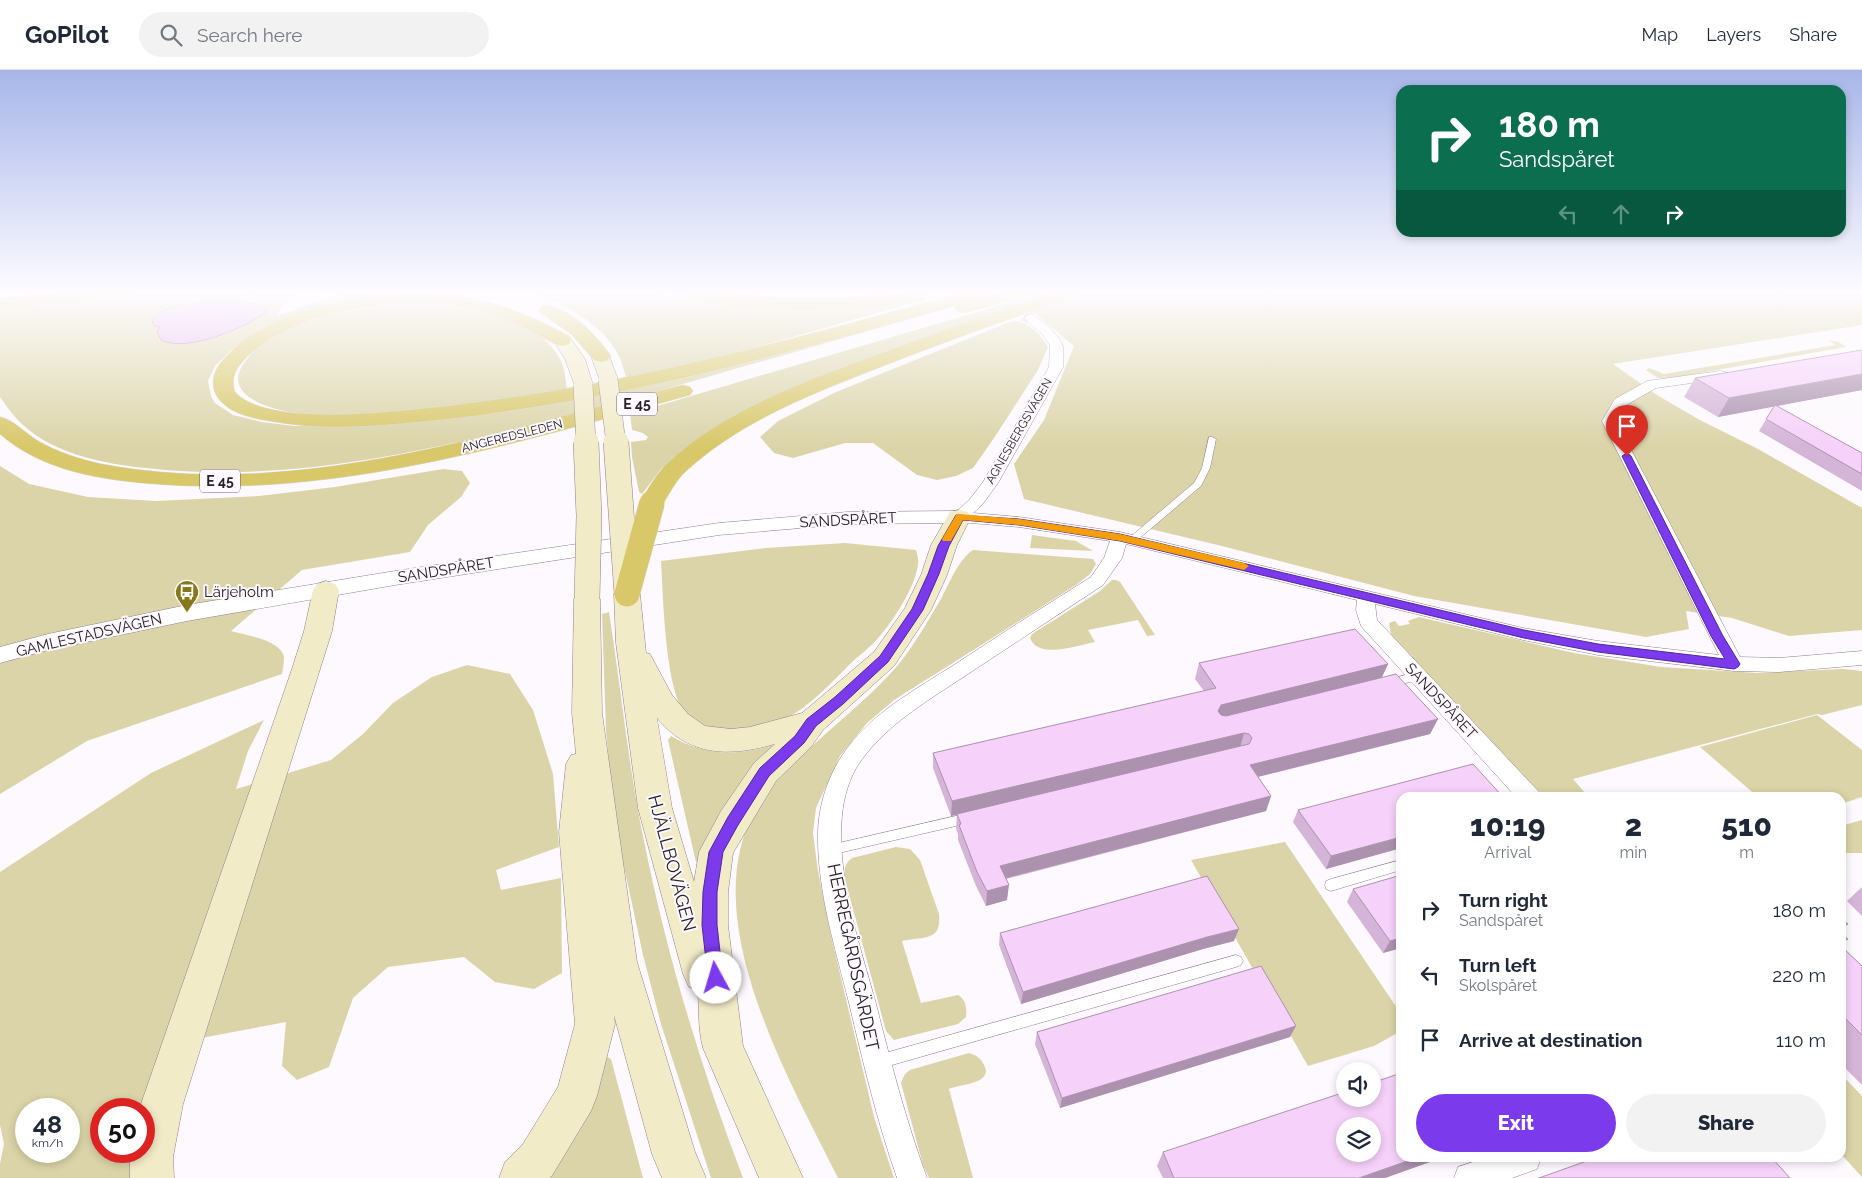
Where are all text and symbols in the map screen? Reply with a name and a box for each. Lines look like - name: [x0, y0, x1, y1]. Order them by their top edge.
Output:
- search box: [139, 12, 489, 57]
- text: GoPilot: [25, 20, 109, 49]
- icon: search: [157, 21, 185, 49]
- text: Search here: [197, 24, 303, 46]
- text: Map: [1642, 24, 1678, 45]
- text: Layers: [1706, 24, 1761, 45]
- text: Share: [1789, 24, 1837, 45]
- text: 180 m: [1499, 104, 1600, 145]
- icon: right: [1416, 105, 1481, 170]
- text: Sandspåret: [1499, 146, 1615, 172]
- icon: left: [1554, 200, 1582, 228]
- icon: ahead: [1607, 200, 1635, 228]
- icon: right: [1660, 200, 1688, 228]
- street label: AGNESBERGSVÄGEN: [983, 376, 1055, 486]
- road number: E 45: [617, 392, 657, 416]
- pin: [1606, 405, 1648, 456]
- icon: arrive: [1613, 412, 1641, 440]
- street label: ANGEREDSLEDEN: [460, 417, 564, 455]
- road number: E 45: [200, 470, 240, 492]
- street label: SANDSPÅRET: [799, 508, 897, 532]
- street label: SANDSPÅRET: [397, 554, 495, 586]
- bus stop icon: Lärjeholm: [174, 579, 200, 613]
- place label: Lärjeholm: [204, 583, 274, 601]
- street label: GAMLESTADSVÄGEN: [14, 608, 164, 661]
- street label: SANDSPÅRET: [1401, 659, 1481, 743]
- street label: HJÄLLBOVÄGEN: [644, 792, 701, 933]
- text: 10:19: [1470, 808, 1545, 843]
- text: 2: [1625, 808, 1642, 843]
- text: 510: [1721, 808, 1772, 843]
- text: Arrival: [1484, 843, 1531, 862]
- text: min: [1620, 843, 1647, 862]
- text: m: [1739, 843, 1754, 862]
- street label: HERREGÅRDSGÄRDET: [823, 861, 885, 1052]
- text: Turn right: [1459, 889, 1548, 911]
- icon: right: [1416, 896, 1444, 924]
- text: 180 m: [1773, 899, 1826, 921]
- text: Sandspåret: [1459, 911, 1543, 930]
- position arrow: [689, 951, 741, 1003]
- text: Turn left: [1459, 954, 1536, 976]
- icon: left: [1416, 961, 1444, 989]
- text: 220 m: [1772, 964, 1826, 986]
- text: Skolspåret: [1459, 976, 1537, 995]
- icon: arrive: [1416, 1026, 1444, 1054]
- text: Arrive at destination: [1459, 1029, 1643, 1051]
- text: 110 m: [1776, 1029, 1826, 1051]
- map controls: [1336, 1062, 1381, 1162]
- button: sound: [1336, 1062, 1381, 1107]
- button: Exit: [1416, 1094, 1616, 1152]
- button: Share: [1626, 1094, 1826, 1152]
- speed limit sign: 50: [90, 1098, 155, 1163]
- text: 48: [33, 1109, 62, 1139]
- button: layers: [1336, 1117, 1381, 1162]
- text: km/h: [32, 1136, 63, 1150]

